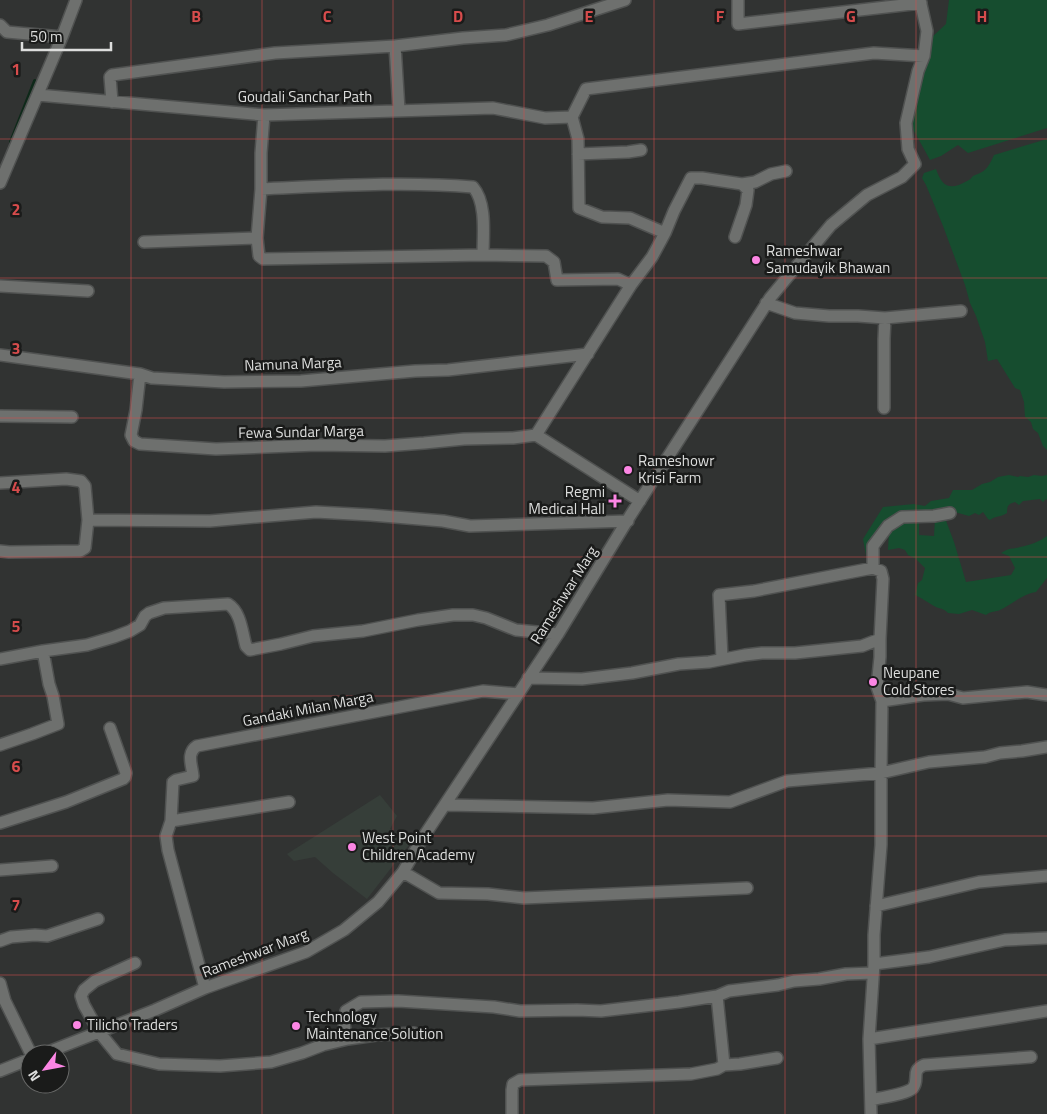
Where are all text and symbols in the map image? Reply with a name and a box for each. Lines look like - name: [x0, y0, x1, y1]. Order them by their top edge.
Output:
- text: B: [191, 4, 201, 28]
- text: C: [323, 4, 332, 28]
- text: D: [453, 4, 463, 28]
- text: E: [585, 4, 594, 28]
- text: F: [716, 4, 725, 28]
- text: G: [846, 4, 856, 28]
- text: H: [977, 4, 987, 28]
- scale bar: [22, 20, 111, 52]
- text: 50 m: [30, 25, 63, 48]
- text: 1: [12, 57, 20, 81]
- street label: Goudali Sanchar Path: [238, 85, 372, 108]
- text: 2: [12, 197, 20, 221]
- place label: Rameshwar Samudayik Bhawan: [766, 239, 890, 279]
- marker: Rameshwar Samudayik Bhawan: [750, 254, 762, 266]
- text: 3: [12, 336, 20, 360]
- street label: Namuna Marga: [244, 350, 343, 377]
- street label: Fewa Sundar Marga: [238, 419, 365, 444]
- place label: Rameshowr Krisi Farm: [638, 449, 714, 489]
- marker: Rameshowr Krisi Farm: [622, 464, 634, 476]
- text: 4: [12, 475, 21, 499]
- place label: Regmi Medical Hall: [528, 480, 605, 520]
- marker: Regmi Medical Hall: [609, 495, 621, 507]
- street label: Rameshwar Marg: [524, 541, 603, 648]
- text: 5: [12, 614, 21, 638]
- place label: Neupane Cold Stores: [883, 661, 954, 701]
- marker: Neupane Cold Stores: [867, 676, 879, 688]
- street label: Gandaki Milan Marga: [241, 684, 376, 732]
- text: 6: [12, 754, 21, 778]
- place label: West Point Children Academy: [362, 826, 475, 866]
- marker: West Point Children Academy: [346, 841, 358, 853]
- text: 7: [12, 893, 20, 917]
- street label: Rameshwar Marg: [198, 922, 312, 983]
- place label: Technology Maintenance Solution: [306, 1005, 443, 1045]
- place label: Tilicho Traders: [87, 1013, 178, 1036]
- marker: Tilicho Traders: [71, 1019, 83, 1031]
- marker: Technology Maintenance Solution: [290, 1020, 302, 1032]
- north arrow: [20, 1044, 70, 1094]
- text: N: [22, 1066, 45, 1086]

